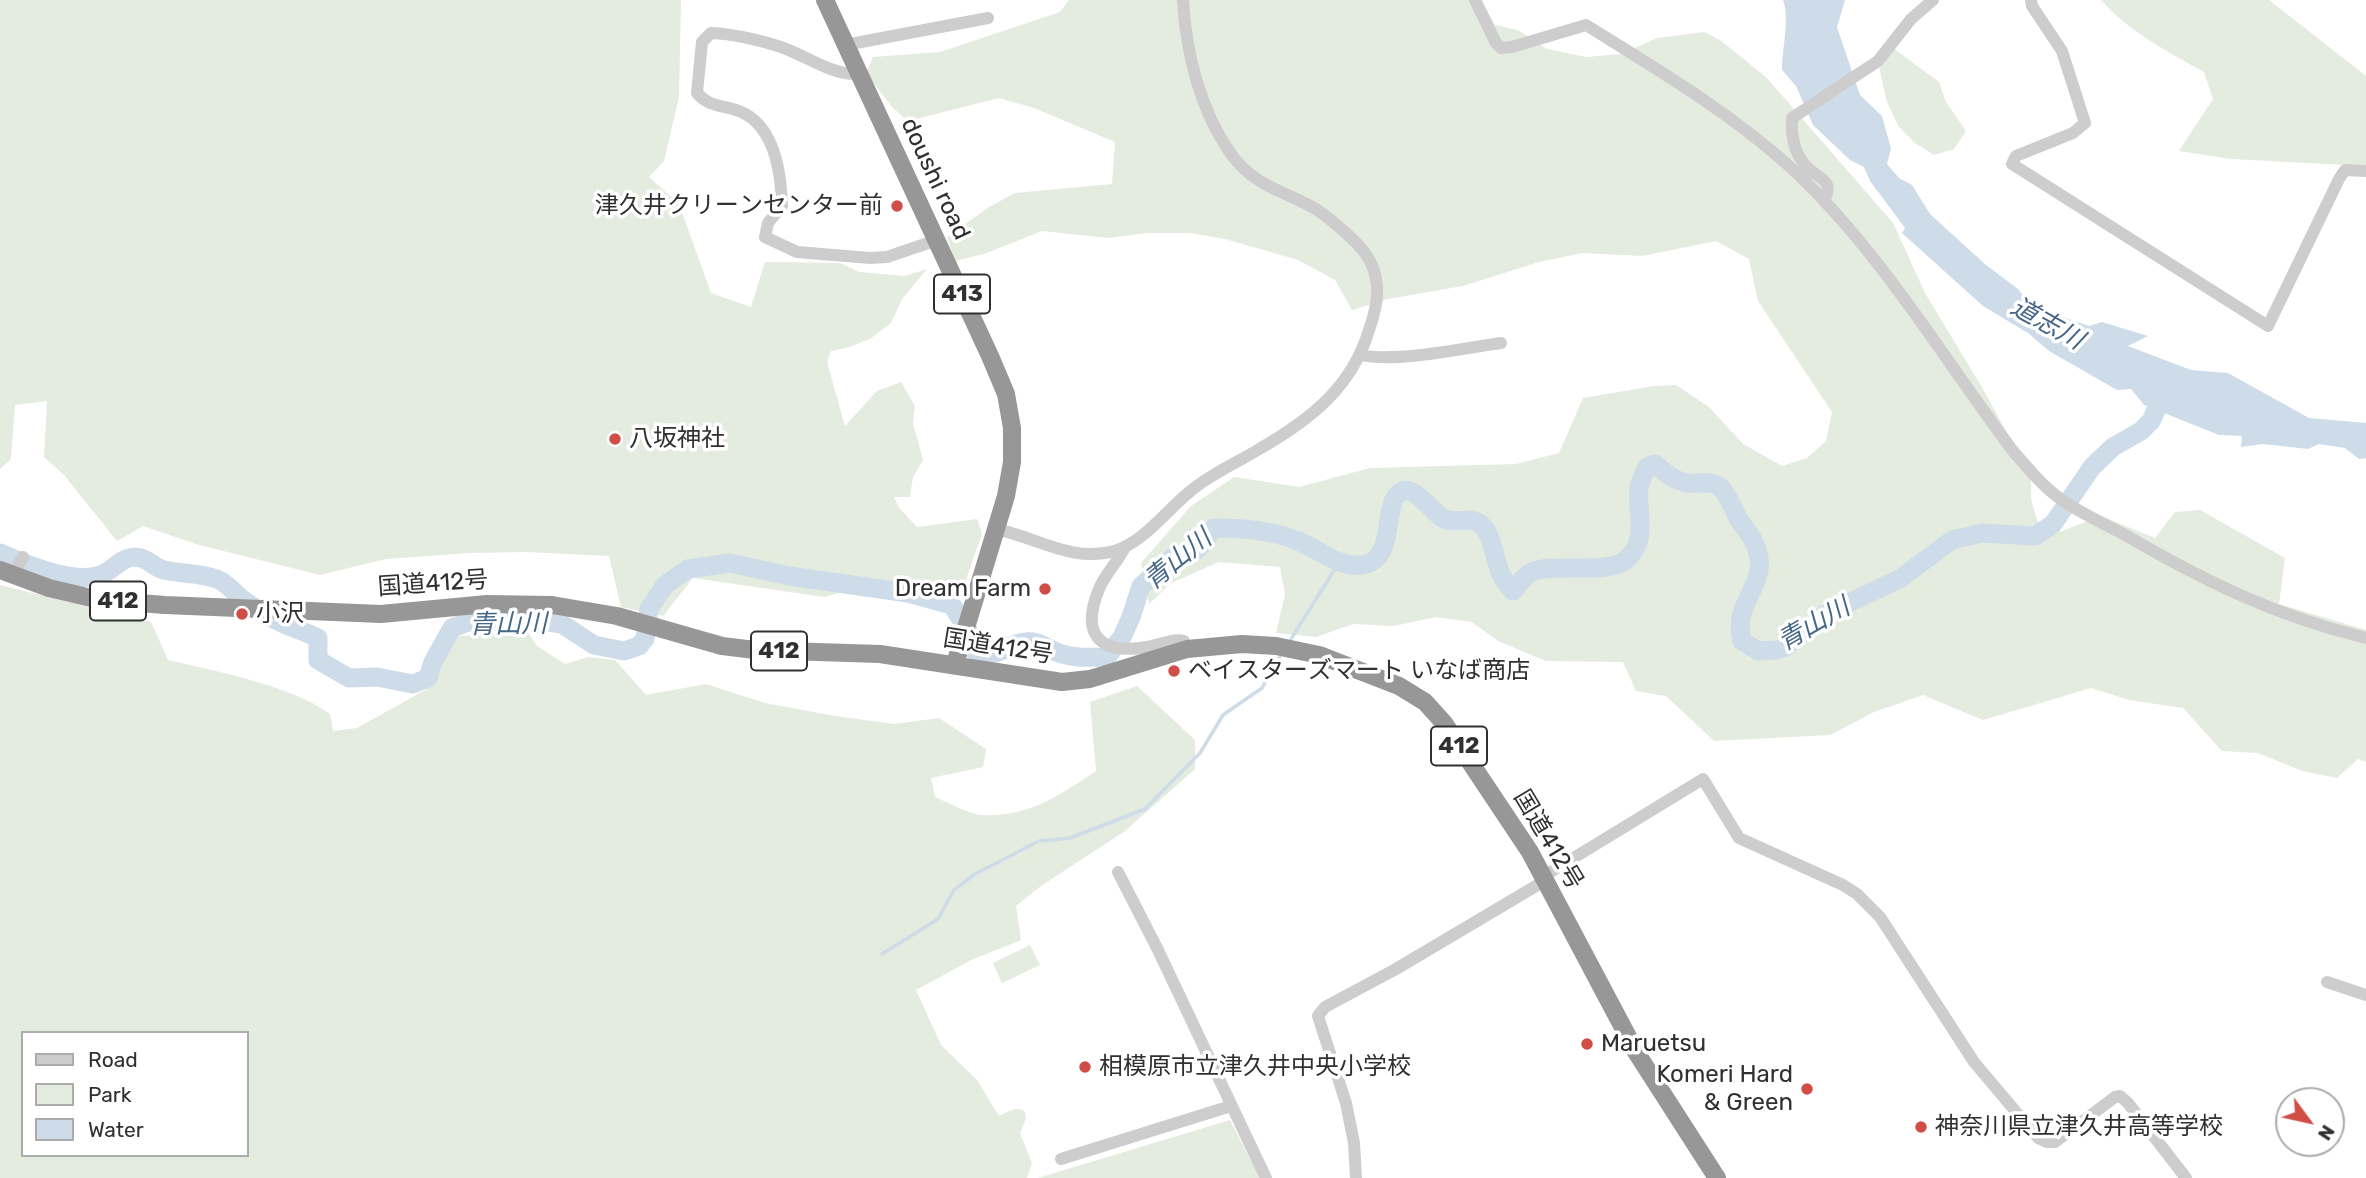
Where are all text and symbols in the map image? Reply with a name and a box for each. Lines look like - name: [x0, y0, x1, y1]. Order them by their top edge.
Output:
- street label: doushi road: [894, 113, 976, 245]
- place label: 津久井クリーンセンター前: [595, 192, 883, 220]
- marker: 津久井クリーンセンター前: [889, 198, 905, 214]
- road number: 413: [934, 274, 990, 314]
- water label: 道志川: [2005, 291, 2089, 357]
- place label: 八坂神社: [629, 425, 725, 453]
- marker: 八坂神社: [607, 431, 623, 447]
- water label: 青山川: [1138, 523, 1218, 597]
- street label: 国道412号: [377, 566, 489, 602]
- place label: Dream Farm: [895, 575, 1031, 603]
- marker: Dream Farm: [1037, 581, 1053, 597]
- road number: 412: [90, 582, 146, 621]
- water label: 青山川: [1772, 592, 1856, 658]
- place label: 小沢: [256, 600, 304, 628]
- marker: 小沢: [234, 606, 250, 622]
- water label: 青山川: [469, 609, 547, 641]
- street label: 国道412号: [941, 624, 1055, 670]
- road number: 412: [751, 632, 807, 670]
- place label: ベイスターズマート いなば商店: [1188, 657, 1530, 685]
- marker: ベイスターズマート いなば商店: [1166, 663, 1182, 679]
- road number: 412: [1431, 726, 1487, 766]
- street label: 国道412号: [1507, 785, 1589, 895]
- place label: Maruetsu: [1601, 1030, 1706, 1058]
- legend: [21, 1031, 248, 1157]
- marker: Maruetsu: [1579, 1036, 1595, 1052]
- text: Road: [88, 1047, 138, 1072]
- place label: 相模原市立津久井中央小学校: [1099, 1053, 1411, 1081]
- marker: 相模原市立津久井中央小学校: [1077, 1059, 1093, 1075]
- place label: Komeri Hard & Green: [1656, 1061, 1793, 1117]
- marker: Komeri Hard & Green: [1799, 1081, 1815, 1097]
- text: Park: [88, 1082, 132, 1107]
- north arrow: [2275, 1087, 2345, 1157]
- place label: 神奈川県立津久井高等学校: [1935, 1113, 2223, 1141]
- text: Water: [88, 1117, 144, 1142]
- marker: 神奈川県立津久井高等学校: [1913, 1119, 1929, 1135]
- text: N: [2313, 1121, 2340, 1145]

